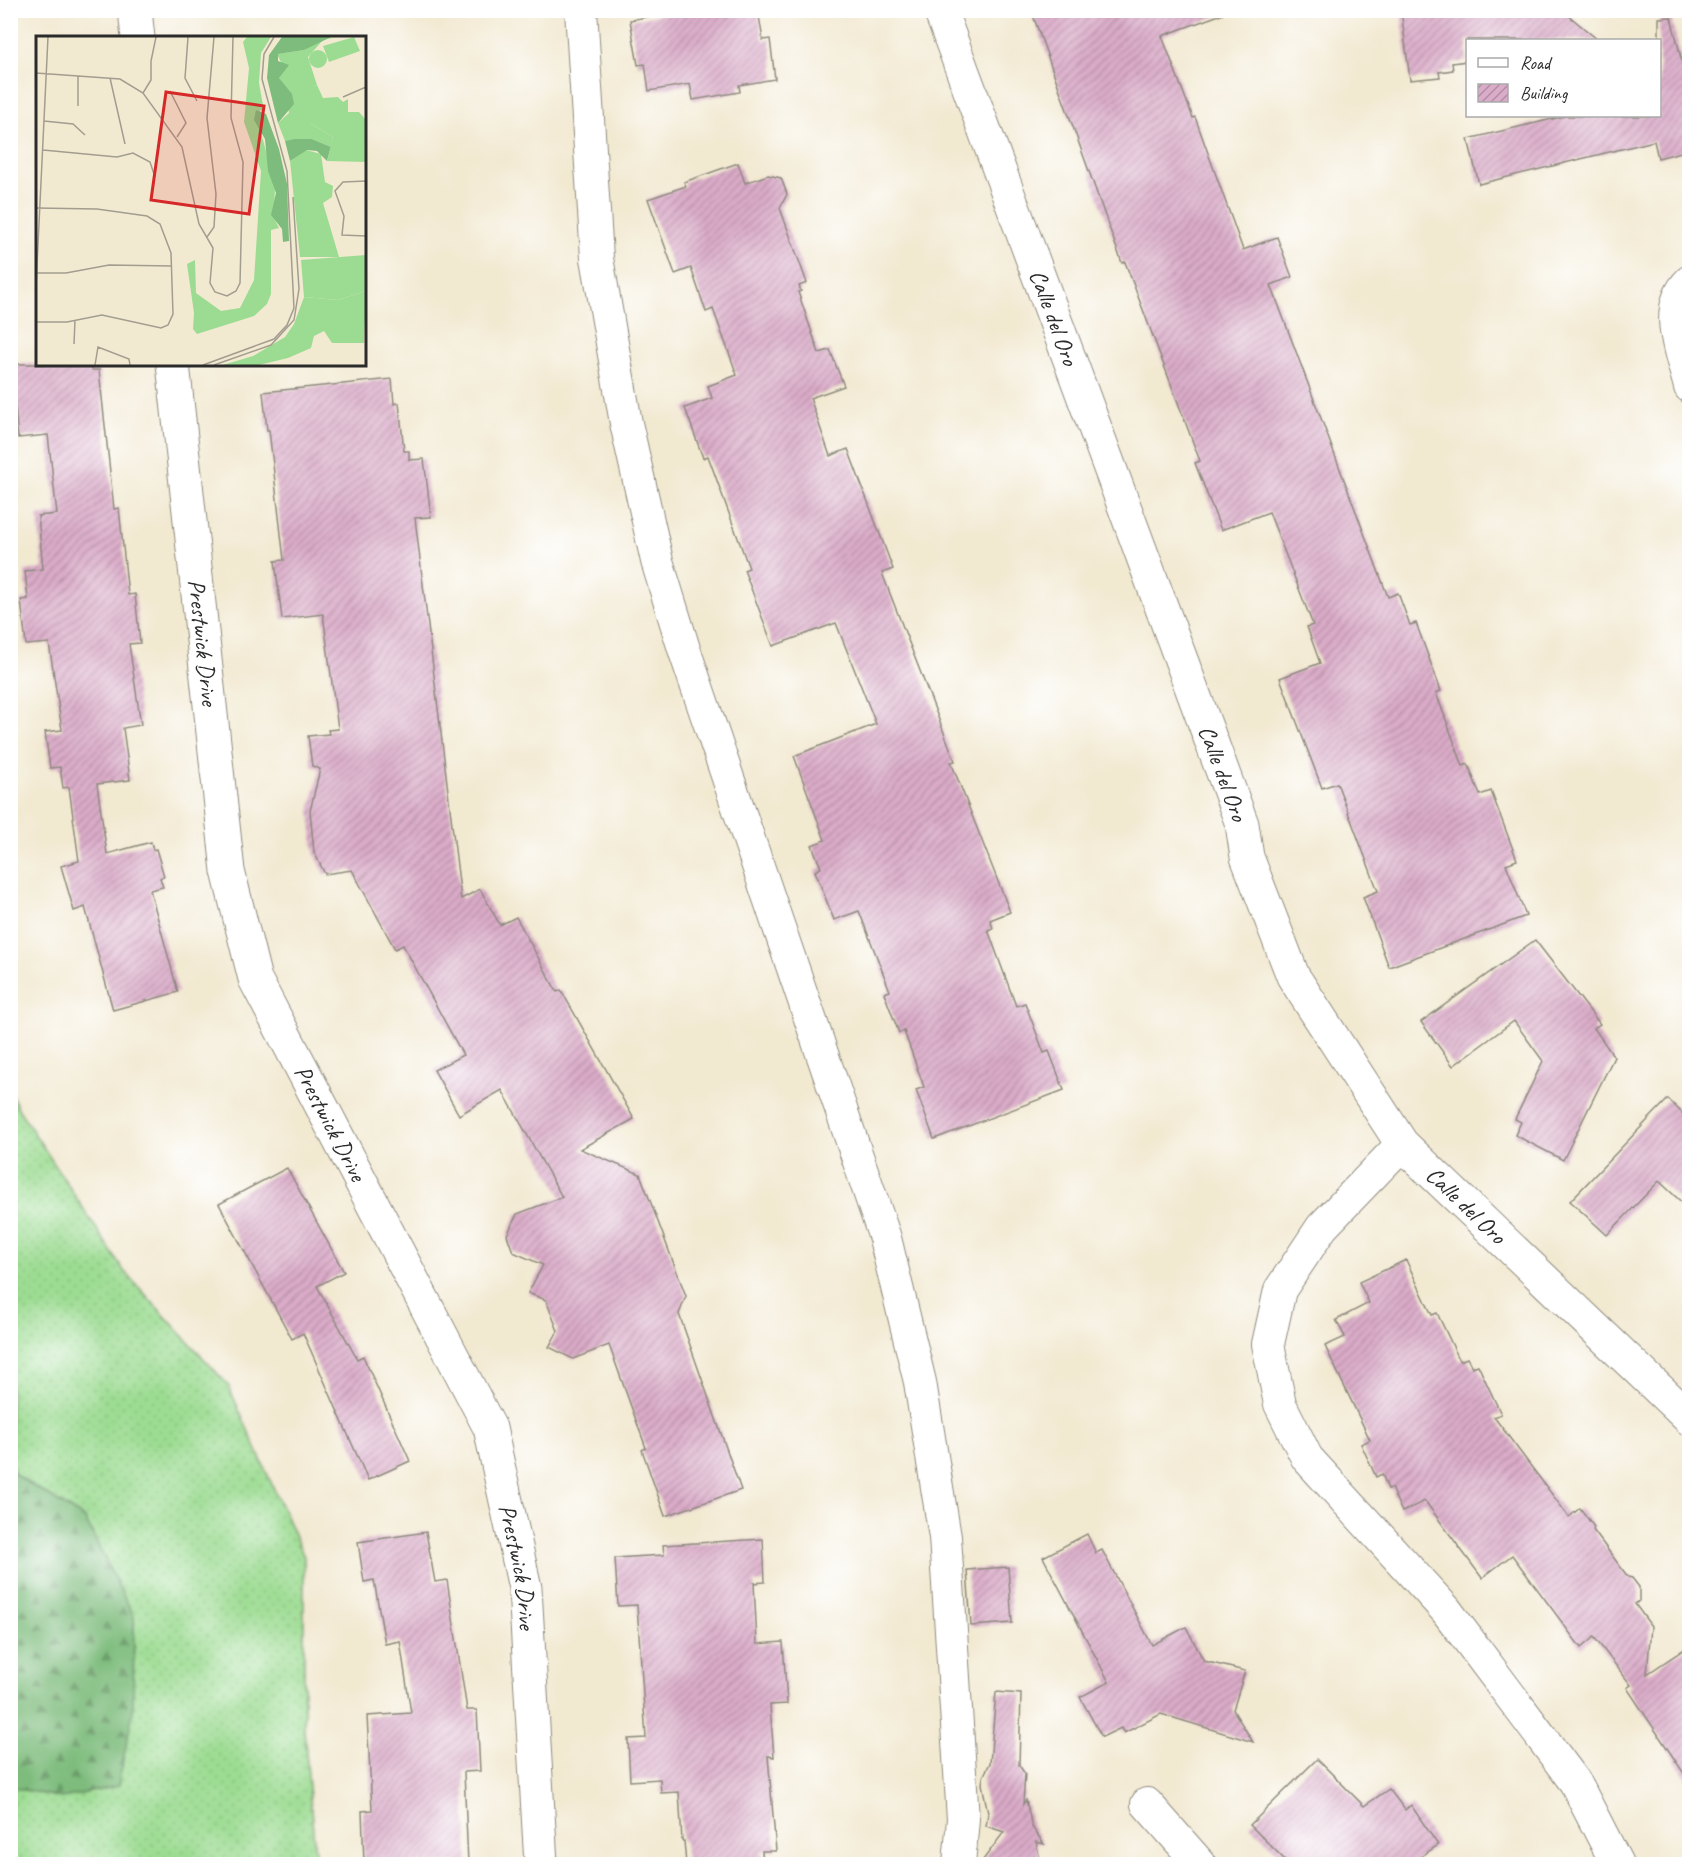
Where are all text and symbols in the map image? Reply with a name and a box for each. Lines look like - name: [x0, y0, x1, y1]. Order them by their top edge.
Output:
- inset map: [36, 36, 366, 366]
- legend: [1466, 39, 1661, 117]
- text: Road: [1520, 52, 1553, 74]
- text: Building: [1520, 82, 1569, 104]
- street label: Calle del Oro: [1023, 266, 1086, 371]
- street label: Prestwick Drive: [181, 578, 225, 709]
- street label: Calle del Oro: [1192, 721, 1255, 827]
- street label: Prestwick Drive: [288, 1060, 374, 1188]
- street label: Calle del Oro: [1420, 1160, 1514, 1251]
- street label: Prestwick Drive: [492, 1502, 543, 1632]

